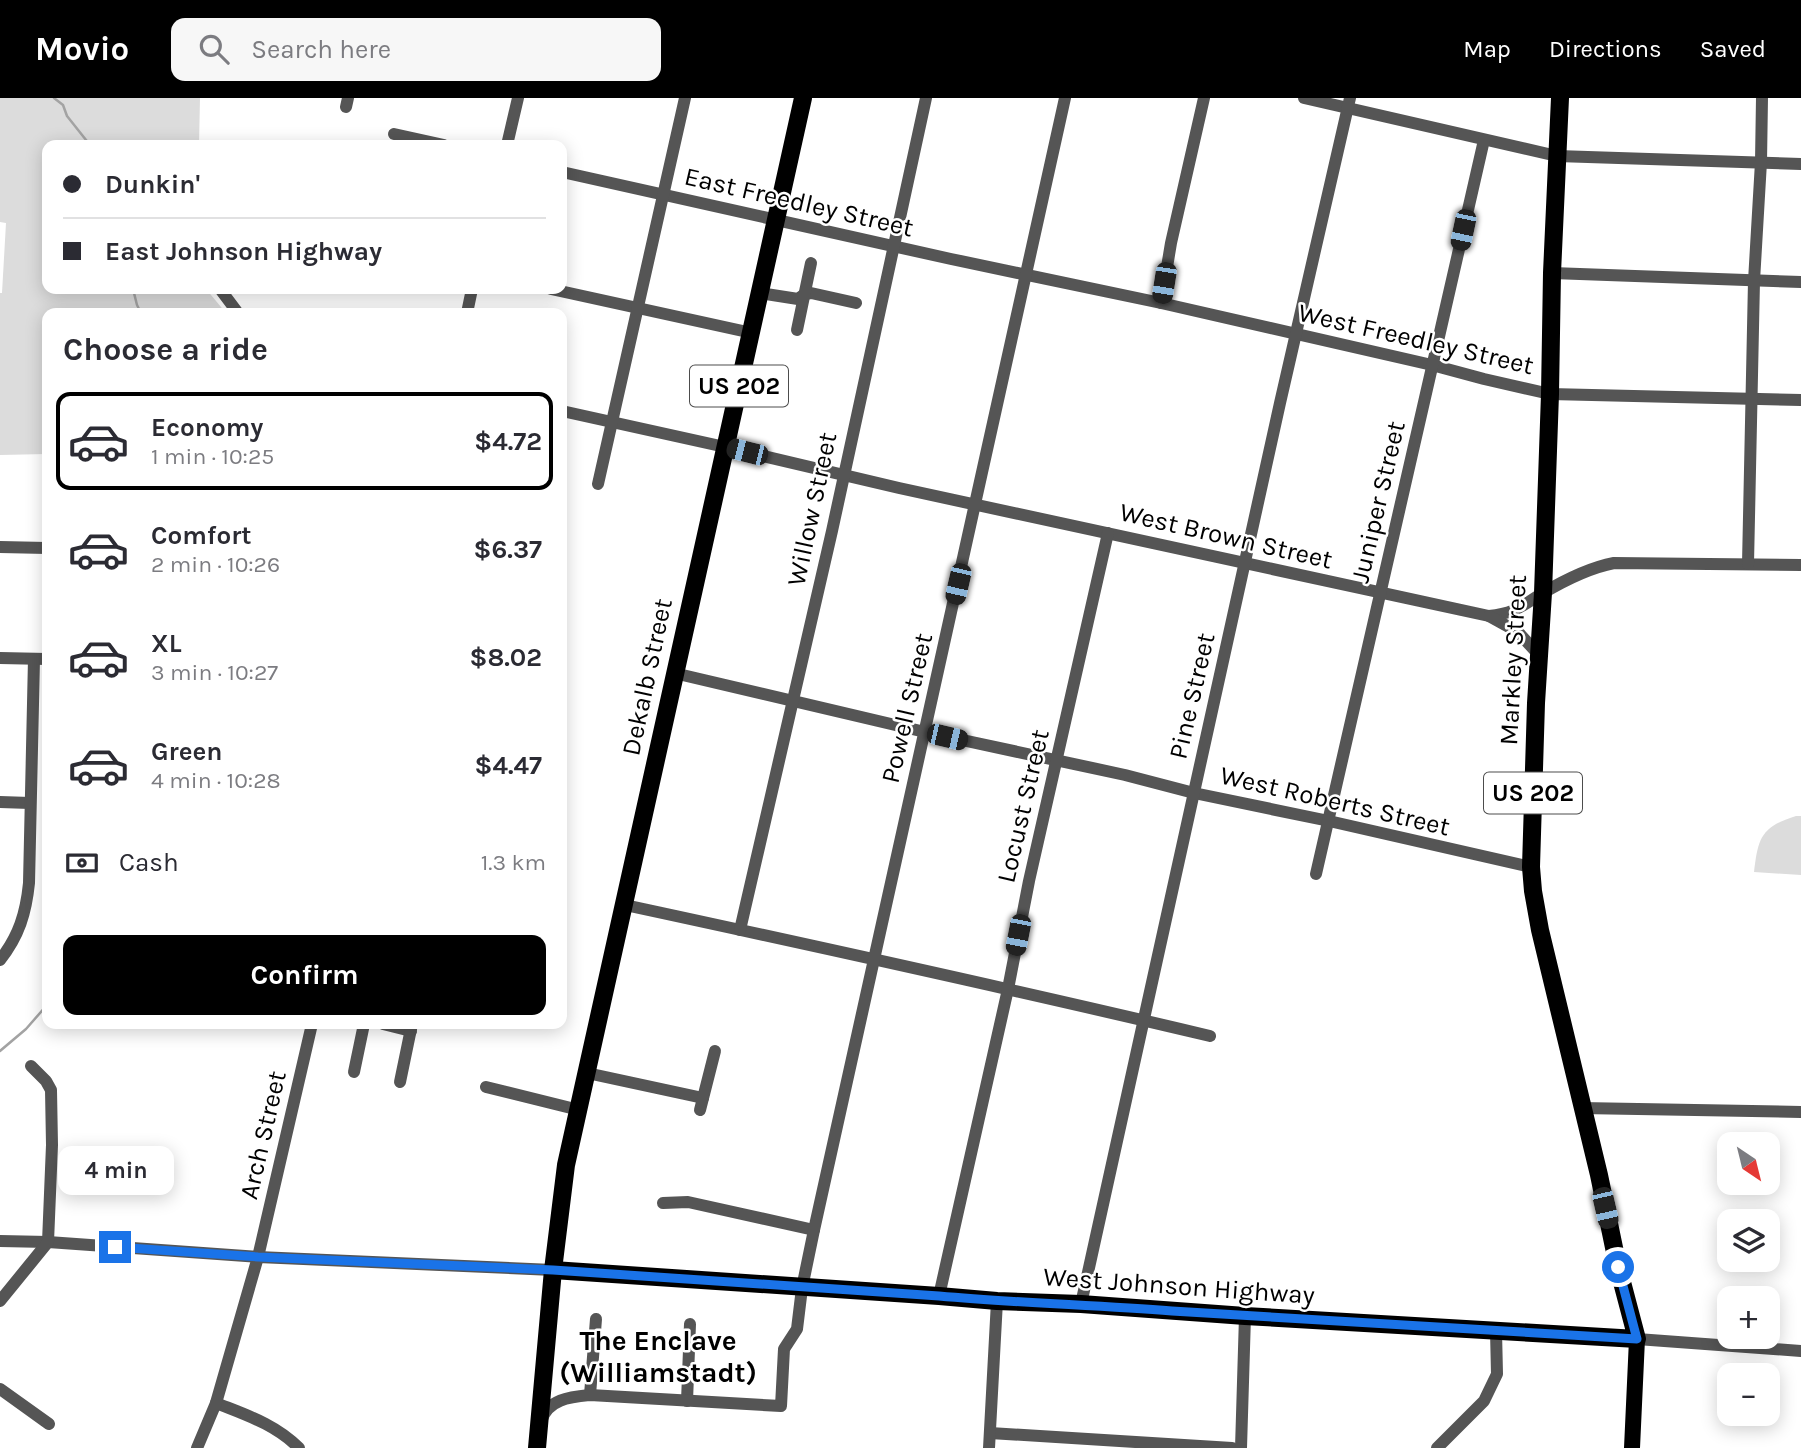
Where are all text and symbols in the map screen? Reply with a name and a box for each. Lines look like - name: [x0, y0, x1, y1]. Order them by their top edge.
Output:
- search box: [171, 18, 661, 81]
- text: Movio: [35, 30, 129, 68]
- icon: search: [195, 30, 233, 68]
- text: Search here: [251, 34, 391, 65]
- text: Map: [1463, 35, 1511, 63]
- text: Directions: [1549, 35, 1662, 63]
- text: Saved: [1700, 35, 1766, 63]
- street label: East Freedley Street: [682, 161, 917, 243]
- text: Dunkin': [105, 169, 200, 200]
- car: [1449, 207, 1478, 253]
- text: East Johnson Highway: [105, 236, 382, 267]
- car: [1151, 261, 1178, 305]
- street label: West Freedley Street: [1295, 297, 1537, 381]
- text: Choose a ride: [63, 331, 268, 368]
- road number: US 202: [690, 366, 788, 407]
- icon: car: [67, 410, 130, 473]
- text: Economy: [151, 412, 263, 443]
- street label: Juniper Street: [1344, 418, 1412, 586]
- text: $4.72: [474, 426, 542, 457]
- street label: Willow Street: [781, 429, 843, 589]
- car: [725, 437, 770, 467]
- text: 1 min · 10:25: [151, 443, 274, 470]
- street label: West Brown Street: [1117, 496, 1336, 576]
- icon: car: [67, 518, 130, 581]
- text: Comfort: [151, 520, 252, 551]
- text: $6.37: [474, 534, 542, 565]
- text: 2 min · 10:26: [151, 551, 280, 578]
- car: [944, 561, 973, 607]
- street label: Markley Street: [1493, 574, 1533, 746]
- street label: Dekalb Street: [615, 595, 679, 758]
- icon: car: [67, 626, 130, 689]
- text: XL: [151, 628, 182, 659]
- street label: Powell Street: [875, 630, 939, 786]
- street label: Pine Street: [1162, 630, 1222, 762]
- text: $8.02: [470, 642, 542, 673]
- text: 3 min · 10:27: [151, 659, 278, 686]
- car: [925, 722, 970, 752]
- street label: Locust Street: [990, 726, 1056, 886]
- icon: car: [67, 734, 130, 797]
- text: Green: [151, 736, 223, 767]
- text: $4.47: [475, 750, 542, 781]
- street label: West Roberts Street: [1217, 760, 1453, 843]
- text: 4 min · 10:28: [151, 767, 281, 794]
- road number: US 202: [1484, 772, 1582, 814]
- icon: cash: [63, 844, 101, 882]
- text: Cash: [119, 847, 179, 878]
- text: 1.3 km: [481, 849, 546, 876]
- car: [1004, 912, 1033, 958]
- button: Confirm: [63, 935, 546, 1015]
- street label: Arch Street: [233, 1067, 293, 1202]
- north arrow: [1717, 1132, 1780, 1195]
- map controls: [1717, 1132, 1780, 1426]
- callout: 4 min: [57, 1146, 173, 1194]
- text: 4 min: [84, 1157, 148, 1184]
- car: [1591, 1185, 1620, 1231]
- button: layers: [1717, 1209, 1780, 1272]
- route end: [99, 1231, 131, 1263]
- route start: [1602, 1251, 1634, 1283]
- street label: West Johnson Highway: [1042, 1261, 1316, 1311]
- button: +: [1717, 1286, 1780, 1349]
- district label: The Enclave (Williamstadt): [559, 1324, 757, 1389]
- button: −: [1717, 1363, 1780, 1426]

